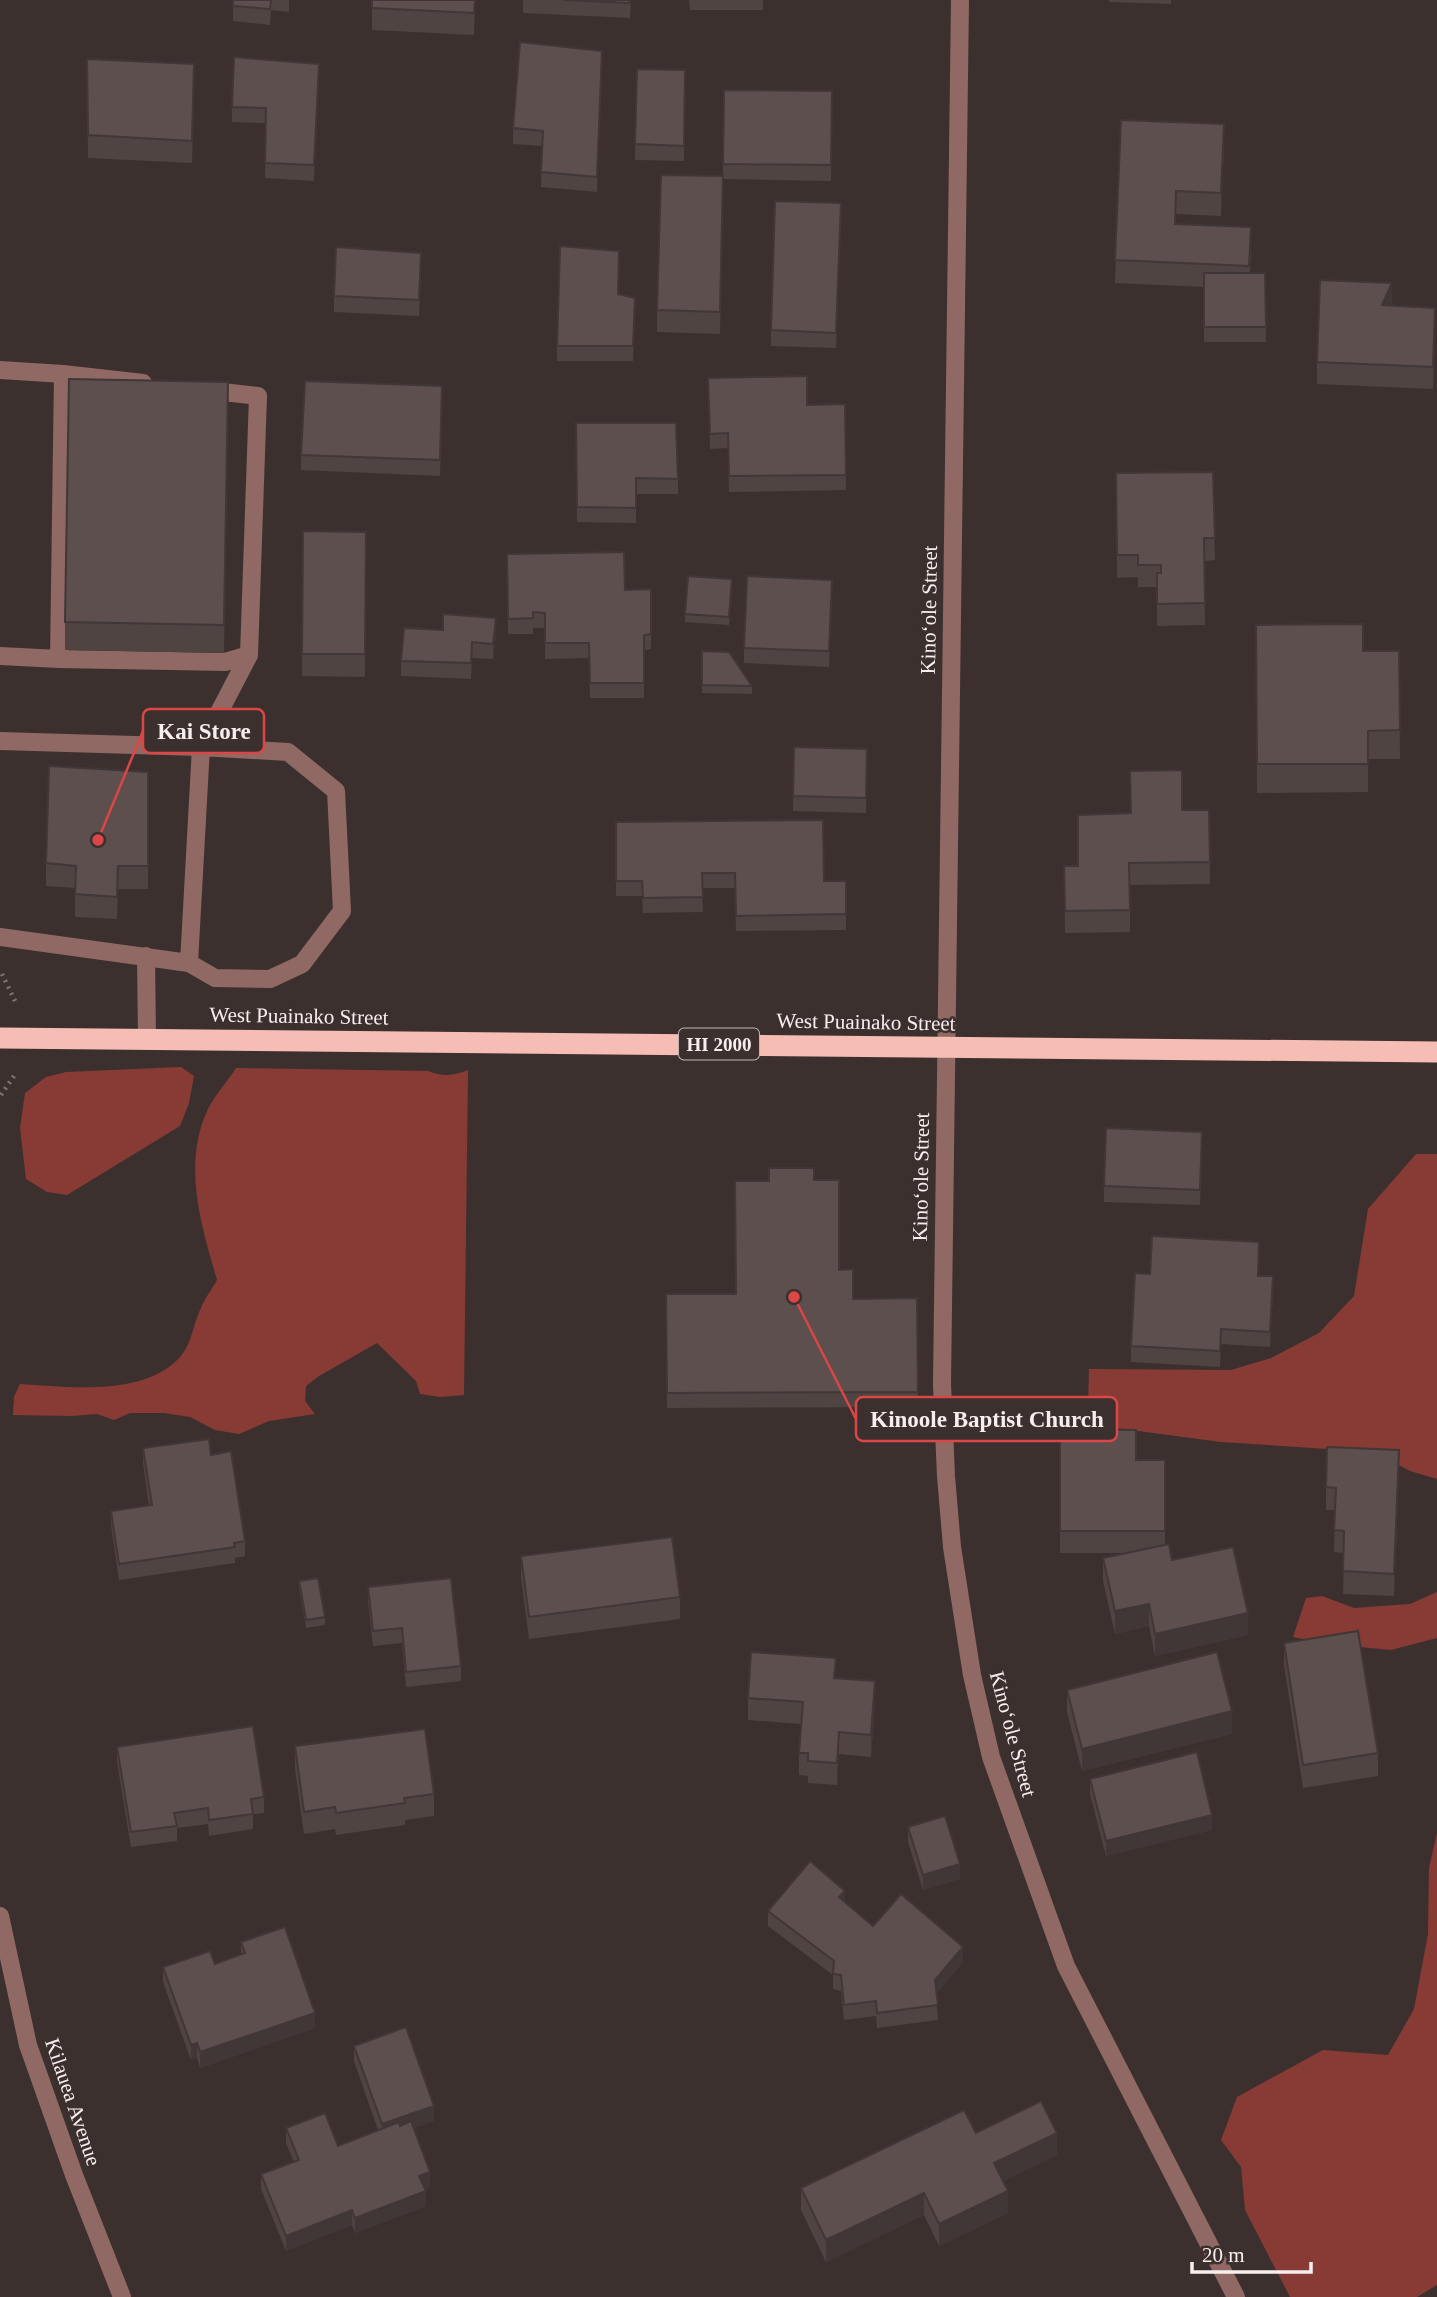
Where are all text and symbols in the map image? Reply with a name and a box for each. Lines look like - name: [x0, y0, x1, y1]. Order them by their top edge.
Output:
- street label: Kinoʻole Street: [916, 545, 942, 675]
- callout: Kai Store: [143, 709, 264, 753]
- text: Kai Store: [157, 719, 251, 744]
- street label: West Puainako Street: [209, 1002, 389, 1030]
- street label: West Puainako Street: [776, 1008, 956, 1036]
- road number: HI 2000: [679, 1028, 759, 1060]
- street label: Kinoʻole Street: [908, 1112, 934, 1242]
- callout: Kinoole Baptist Church: [856, 1397, 1117, 1441]
- text: Kinoole Baptist Church: [870, 1407, 1104, 1432]
- street label: Kinoʻole Street: [985, 1669, 1041, 1800]
- street label: Kilauea Avenue: [40, 2035, 106, 2169]
- scale bar: [1192, 2230, 1311, 2274]
- text: 20 m: [1202, 2243, 1245, 2267]

